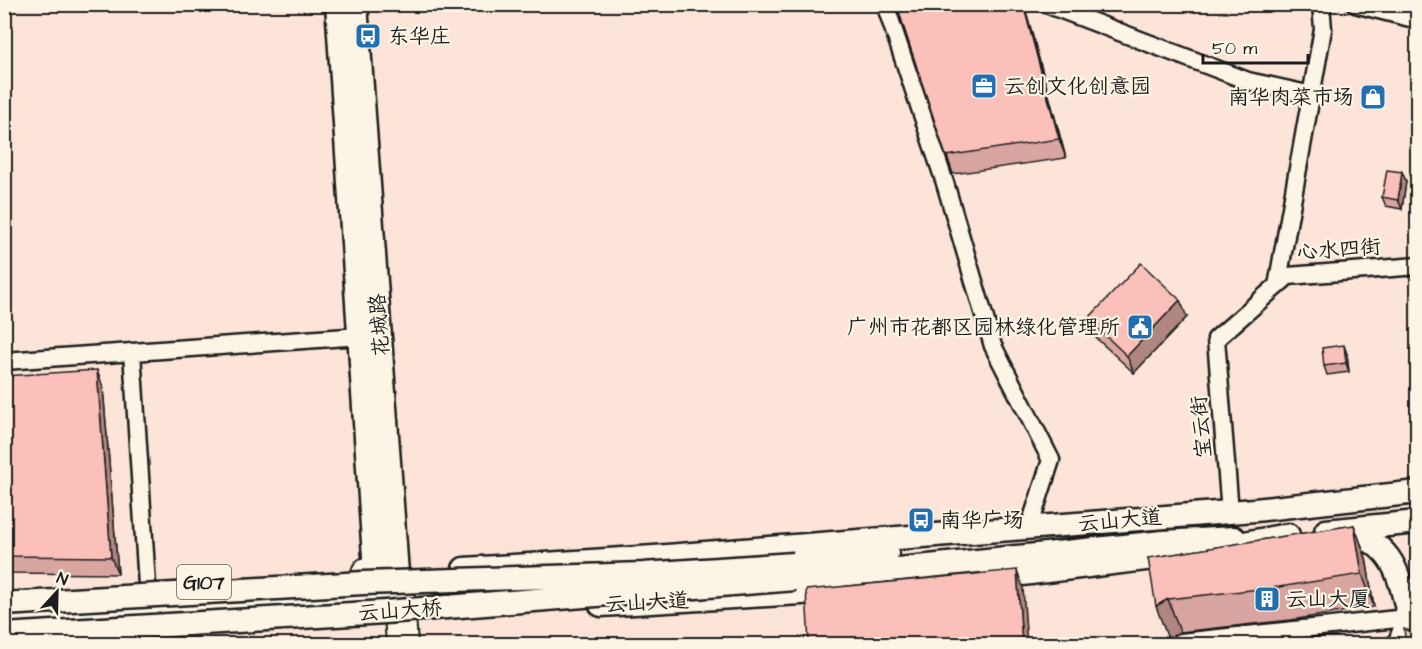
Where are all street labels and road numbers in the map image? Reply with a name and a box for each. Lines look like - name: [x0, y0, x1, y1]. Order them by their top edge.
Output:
- street label: 心水四街: [1296, 232, 1382, 267]
- street label: 花城路: [363, 293, 396, 357]
- street label: 宝云街: [1184, 394, 1219, 460]
- street label: 云山大道: [1077, 502, 1163, 539]
- road number: G107: [177, 565, 231, 599]
- street label: 云山大道: [604, 586, 690, 619]
- street label: 云山大桥: [357, 593, 443, 628]

